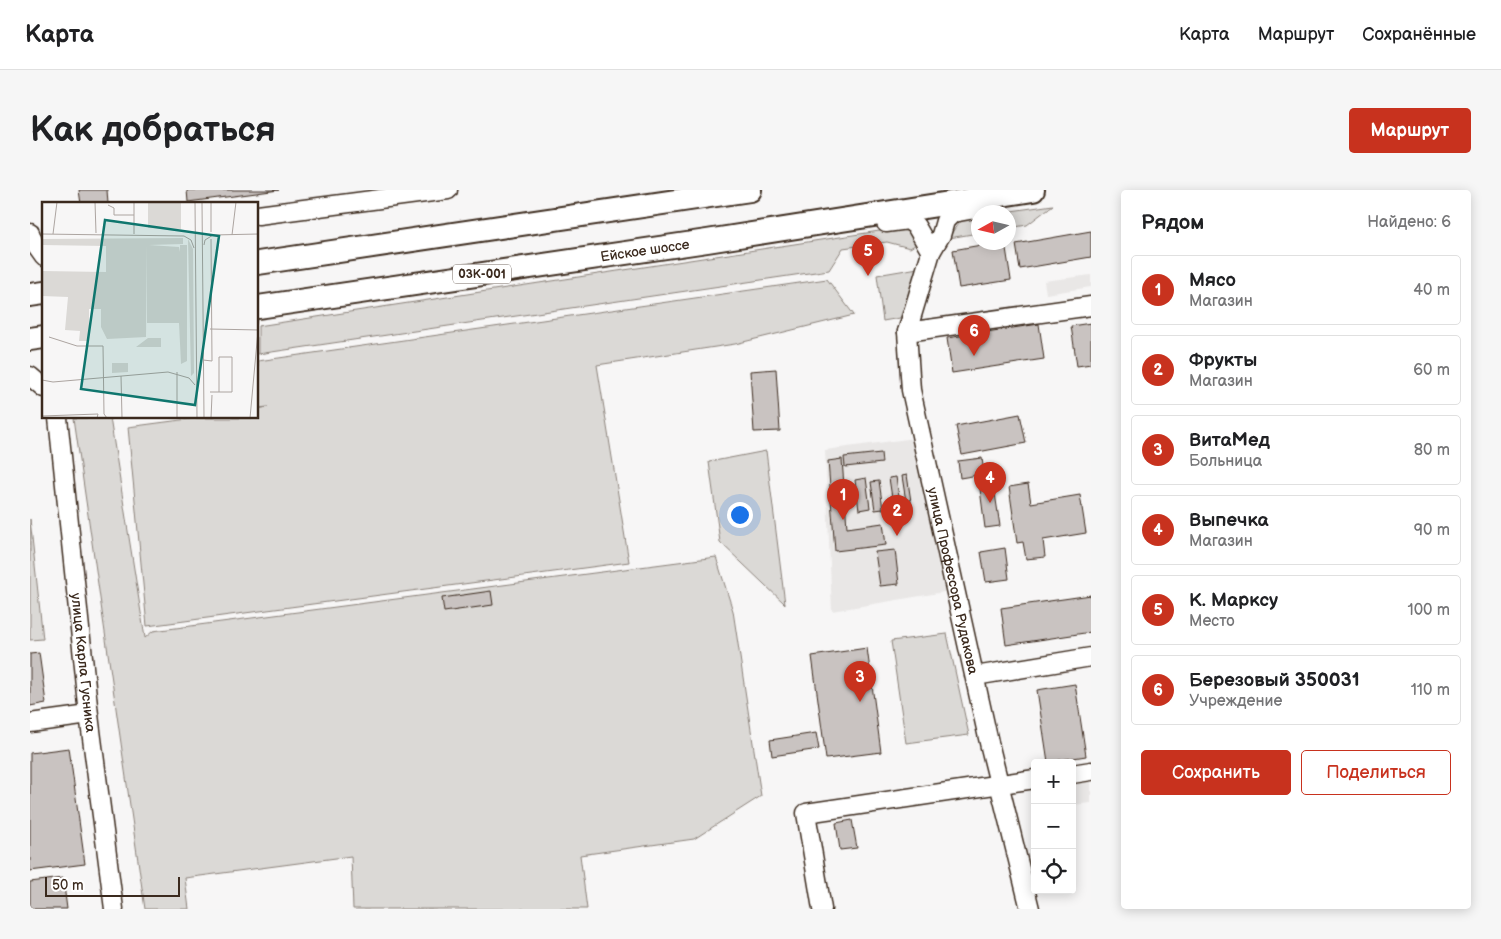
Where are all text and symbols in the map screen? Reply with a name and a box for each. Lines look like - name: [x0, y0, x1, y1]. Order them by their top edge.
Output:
- text: Карта: [25, 20, 94, 49]
- text: Карта: [1179, 24, 1230, 45]
- text: Маршрут: [1258, 24, 1334, 45]
- text: Сохранённые: [1362, 24, 1476, 45]
- button: Маршрут: [1349, 108, 1471, 153]
- text: Как добраться: [30, 109, 276, 152]
- inset map: [42, 202, 259, 419]
- north arrow: [971, 205, 1016, 250]
- text: Рядом: [1141, 210, 1204, 235]
- text: Найдено: 6: [1367, 213, 1451, 232]
- street label: Ейское шоссе: [599, 235, 691, 265]
- pin: 5: [852, 235, 884, 276]
- road number: 03К-001: [453, 264, 511, 284]
- text: Мясо: [1189, 269, 1236, 292]
- text: 1: [1155, 281, 1161, 300]
- text: 40 m: [1413, 281, 1450, 300]
- text: Магазин: [1189, 292, 1253, 311]
- pin: 6: [958, 315, 990, 356]
- text: Фрукты: [1189, 349, 1257, 372]
- text: 2: [1153, 361, 1163, 380]
- text: 60 m: [1413, 361, 1450, 380]
- text: Магазин: [1189, 372, 1253, 391]
- text: ВитаMед: [1189, 429, 1270, 452]
- text: 3: [1153, 441, 1163, 460]
- text: 80 m: [1414, 441, 1450, 460]
- text: Больница: [1189, 452, 1262, 471]
- pin: 4: [974, 462, 1006, 503]
- pin: 1: [827, 479, 859, 520]
- street label: улица Профессора Рудакова: [924, 486, 982, 677]
- pin: 2: [881, 495, 913, 536]
- your location: [727, 502, 753, 528]
- text: Выпечка: [1189, 509, 1269, 532]
- text: 4: [1153, 521, 1163, 540]
- text: 90 m: [1414, 521, 1450, 540]
- text: Магазин: [1189, 532, 1253, 551]
- text: К. Марксу: [1189, 589, 1278, 612]
- street label: улица Карла Гусника: [68, 592, 100, 734]
- text: 5: [1153, 601, 1163, 620]
- text: 100 m: [1407, 601, 1450, 620]
- text: Место: [1189, 612, 1235, 631]
- pin: 3: [844, 661, 876, 702]
- text: Березовый 350031: [1189, 669, 1360, 692]
- text: 6: [1153, 681, 1163, 700]
- text: 110 m: [1411, 681, 1450, 700]
- text: Учреждение: [1189, 692, 1282, 711]
- button: Сохранить: [1141, 750, 1291, 795]
- button: Поделиться: [1301, 750, 1451, 795]
- map controls: [1031, 759, 1076, 894]
- button: +: [1031, 759, 1076, 804]
- button: −: [1031, 804, 1076, 849]
- button: locate: [1031, 849, 1076, 894]
- scale bar: [45, 874, 180, 897]
- text: 50 m: [52, 877, 84, 894]

